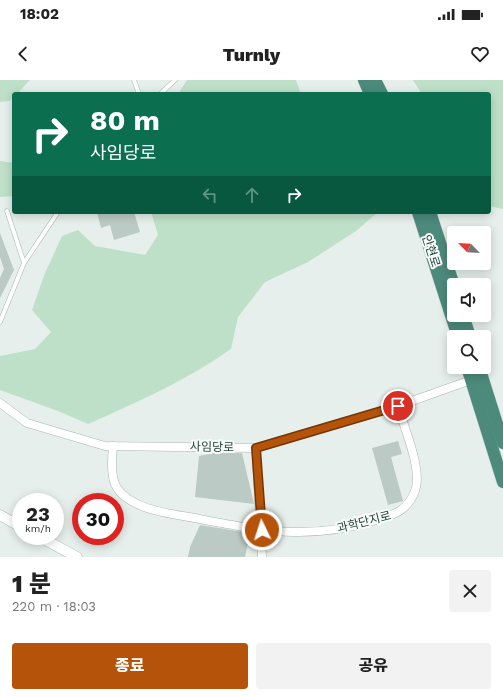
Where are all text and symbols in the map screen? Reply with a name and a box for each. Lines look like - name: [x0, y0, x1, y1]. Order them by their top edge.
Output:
- text: 18:02: [20, 5, 59, 23]
- icon: back: [12, 43, 34, 65]
- icon: heart: [469, 43, 491, 65]
- text: Turnly: [223, 44, 280, 65]
- text: 80 m: [90, 104, 160, 137]
- icon: right: [24, 108, 76, 160]
- text: 사임당로: [90, 142, 156, 163]
- icon: left: [199, 184, 221, 206]
- icon: ahead: [241, 184, 263, 206]
- icon: right: [283, 184, 305, 206]
- north arrow: [447, 226, 491, 270]
- map controls: [447, 226, 491, 374]
- street label: 안현로: [419, 233, 443, 269]
- button: sound: [447, 278, 491, 322]
- button: search: [447, 330, 491, 374]
- pin: [381, 389, 415, 423]
- icon: arrive: [387, 395, 409, 417]
- street label: 사임당로: [190, 440, 234, 454]
- speed limit sign: 30: [72, 493, 124, 545]
- text: 23: [26, 502, 50, 526]
- position arrow: [241, 509, 283, 551]
- street label: 과학단지로: [336, 509, 392, 535]
- text: km/h: [25, 523, 51, 534]
- text: 1 분: [12, 570, 51, 598]
- button: close: [449, 570, 491, 612]
- text: 220 m · 18:03: [12, 599, 96, 614]
- button: 종료: [12, 643, 248, 689]
- button: 공유: [256, 643, 491, 689]

